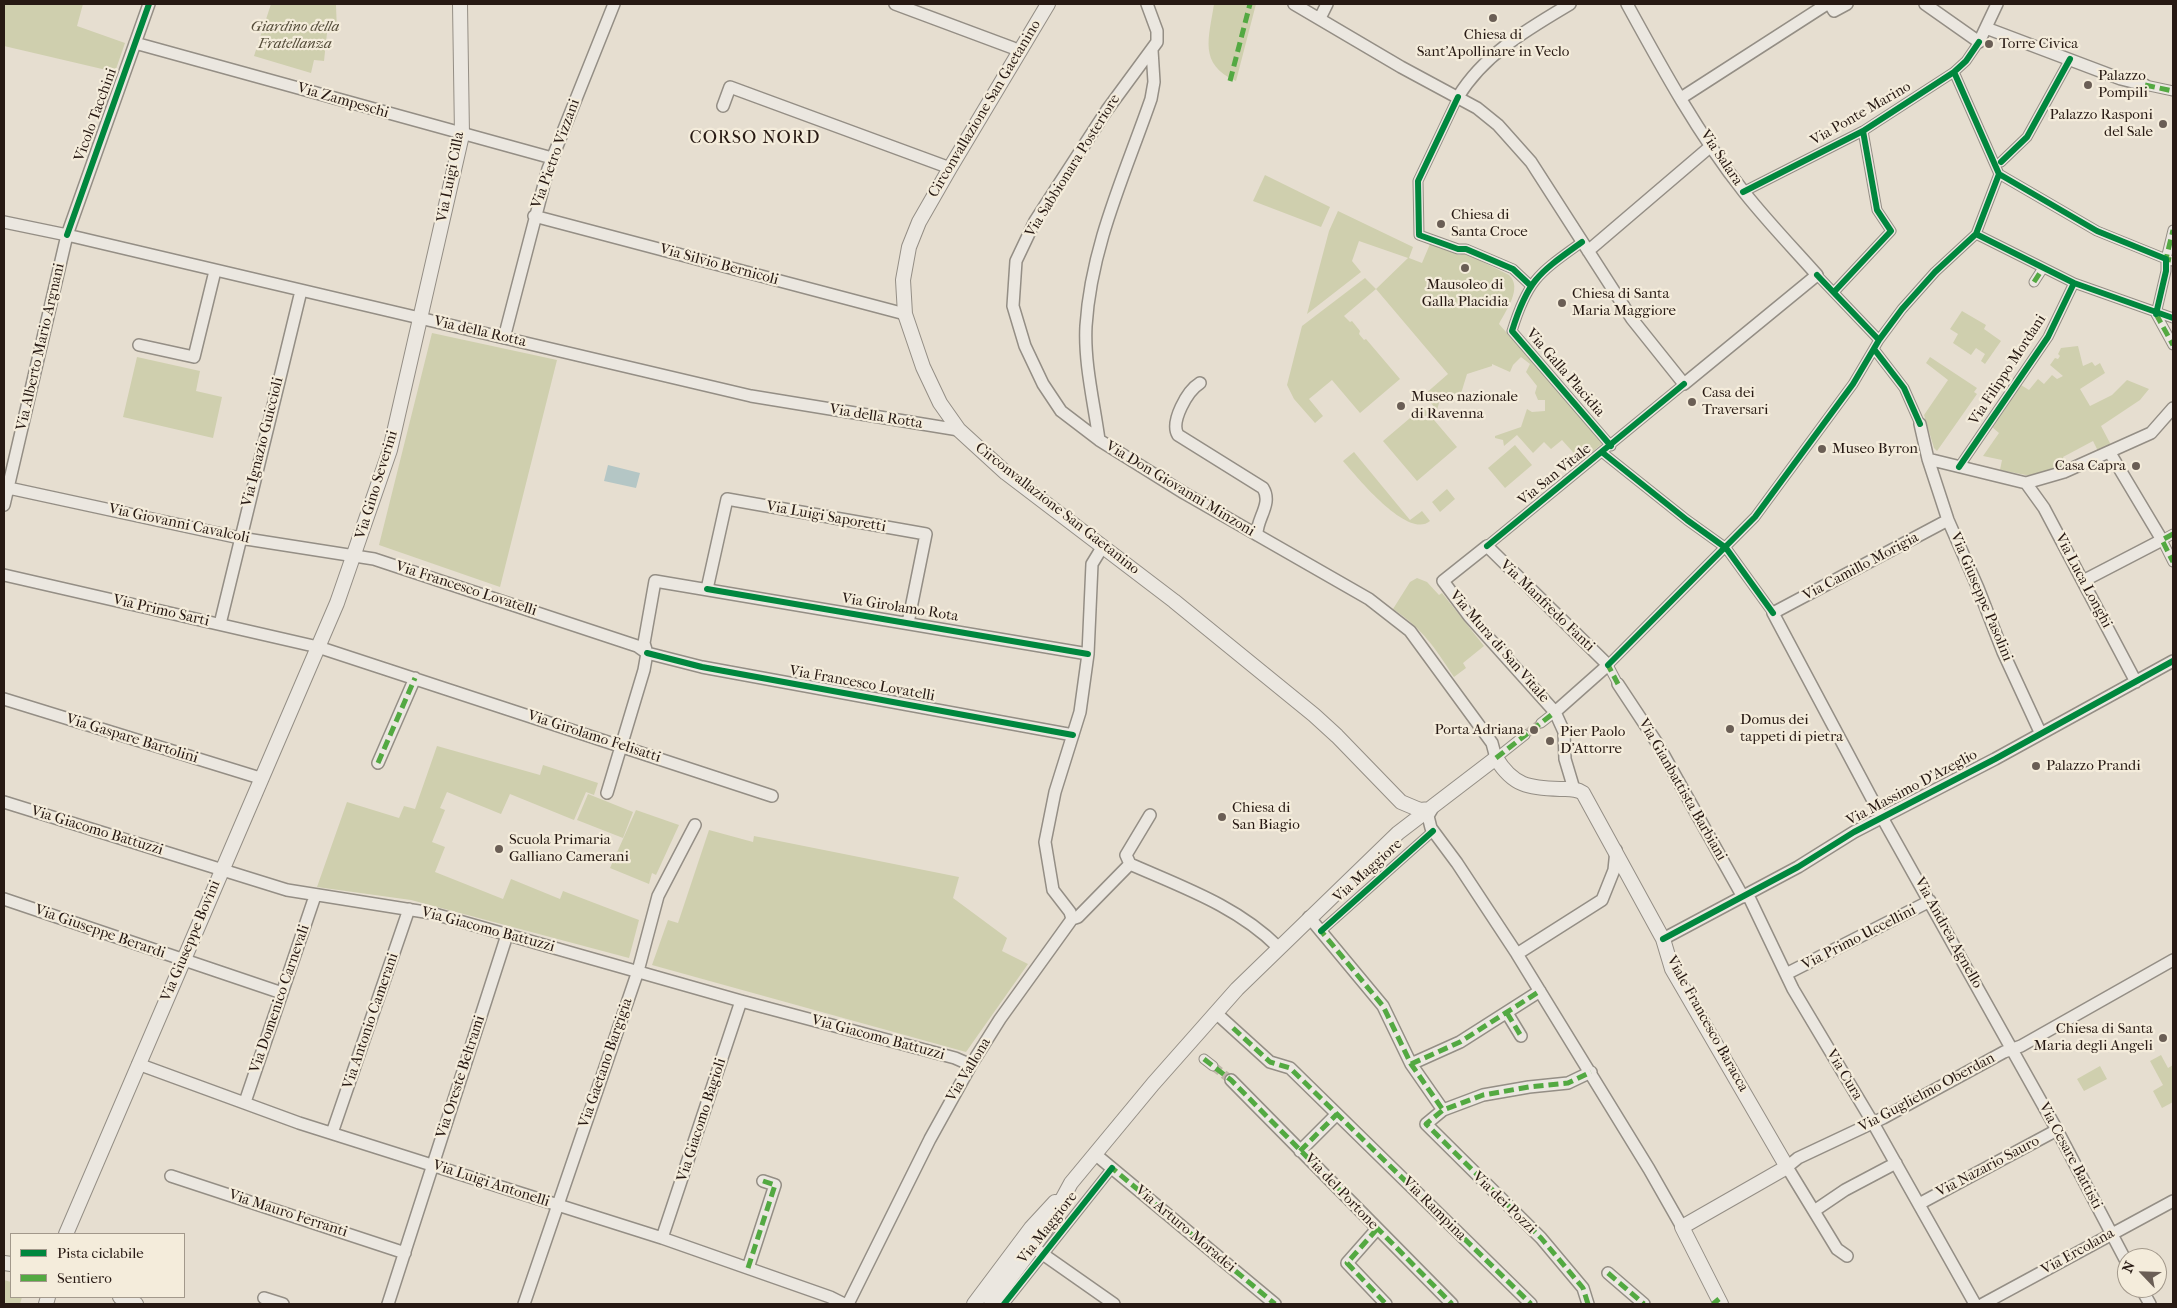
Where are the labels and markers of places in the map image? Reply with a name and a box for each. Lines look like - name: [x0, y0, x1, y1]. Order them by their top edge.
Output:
- marker: Chiesa di Sant'Apollinare in Veclo: [1487, 12, 1499, 24]
- place label: Chiesa di Sant'Apollinare in Veclo: [1417, 26, 1569, 61]
- place label: Torre Civica: [1999, 35, 2078, 53]
- marker: Torre Civica: [1983, 38, 1995, 50]
- place label: Palazzo Pompili: [2098, 67, 2148, 102]
- marker: Palazzo Pompili: [2082, 79, 2094, 91]
- place label: Palazzo Rasponi del Sale: [2050, 106, 2153, 141]
- marker: Palazzo Rasponi del Sale: [2157, 118, 2169, 130]
- place label: Chiesa di Santa Croce: [1451, 206, 1528, 241]
- marker: Chiesa di Santa Croce: [1435, 218, 1447, 230]
- marker: Mausoleo di Galla Placidia: [1459, 262, 1471, 274]
- place label: Mausoleo di Galla Placidia: [1422, 276, 1508, 311]
- place label: Chiesa di Santa Maria Maggiore: [1572, 285, 1676, 320]
- marker: Chiesa di Santa Maria Maggiore: [1556, 297, 1568, 309]
- place label: Casa dei Traversari: [1702, 384, 1768, 419]
- place label: Museo nazionale di Ravenna: [1411, 388, 1518, 423]
- marker: Casa dei Traversari: [1686, 396, 1698, 408]
- marker: Museo nazionale di Ravenna: [1395, 400, 1407, 412]
- place label: Museo Byron: [1832, 440, 1918, 458]
- marker: Museo Byron: [1816, 443, 1828, 455]
- place label: Casa Capra: [2055, 457, 2126, 475]
- marker: Casa Capra: [2130, 460, 2142, 472]
- place label: Domus dei tappeti di pietra: [1740, 711, 1843, 746]
- place label: Porta Adriana: [1435, 721, 1524, 739]
- place label: Pier Paolo D'Attorre: [1560, 723, 1625, 758]
- marker: Domus dei tappeti di pietra: [1724, 723, 1736, 735]
- marker: Porta Adriana: [1528, 724, 1540, 736]
- marker: Pier Paolo D'Attorre: [1544, 735, 1556, 747]
- place label: Palazzo Prandi: [2046, 757, 2141, 775]
- marker: Palazzo Prandi: [2030, 760, 2042, 772]
- place label: Chiesa di San Biagio: [1232, 799, 1300, 834]
- marker: Chiesa di San Biagio: [1216, 811, 1228, 823]
- place label: Scuola Primaria Galliano Camerani: [509, 831, 629, 866]
- marker: Scuola Primaria Galliano Camerani: [493, 843, 505, 855]
- place label: Chiesa di Santa Maria degli Angeli: [2034, 1020, 2153, 1055]
- marker: Chiesa di Santa Maria degli Angeli: [2157, 1032, 2169, 1044]

